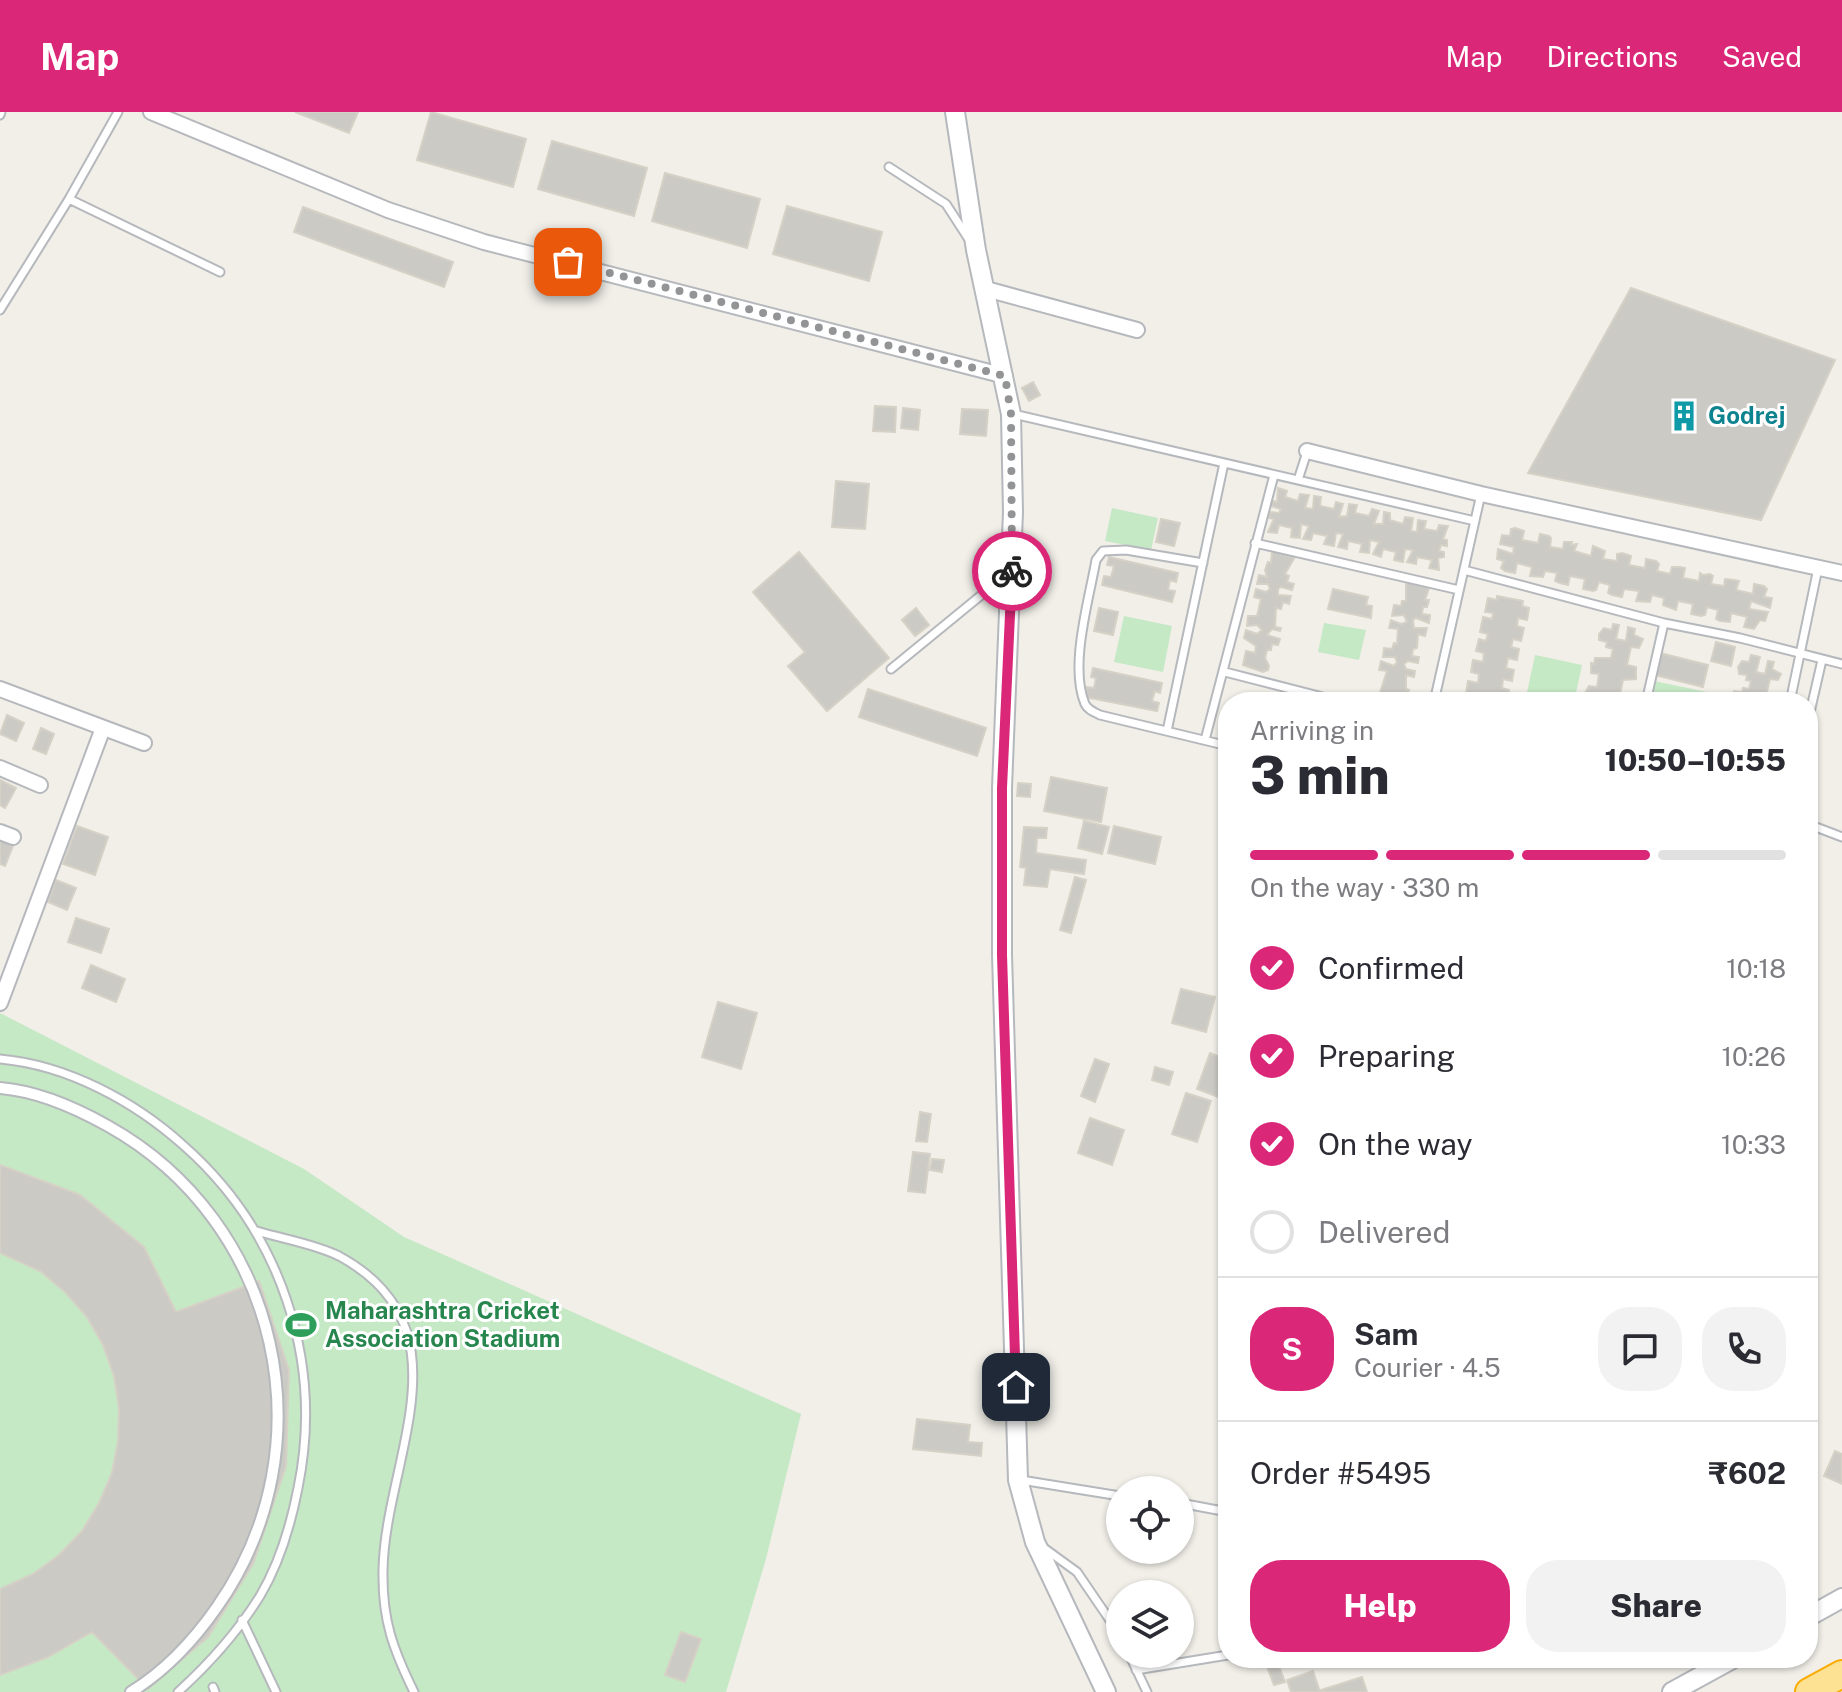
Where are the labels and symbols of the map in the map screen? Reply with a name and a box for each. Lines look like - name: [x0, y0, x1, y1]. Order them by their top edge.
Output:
- pin: [534, 228, 602, 296]
- building icon: Godrej: [1667, 399, 1701, 433]
- place label: Godrej: [1708, 401, 1785, 429]
- courier: [972, 531, 1052, 611]
- place label: Maharashtra Cricket Association Stadium: [325, 1296, 560, 1352]
- sports icon: Maharashtra Cricket Association Stadium: [284, 1308, 318, 1342]
- pin: [982, 1353, 1050, 1421]

